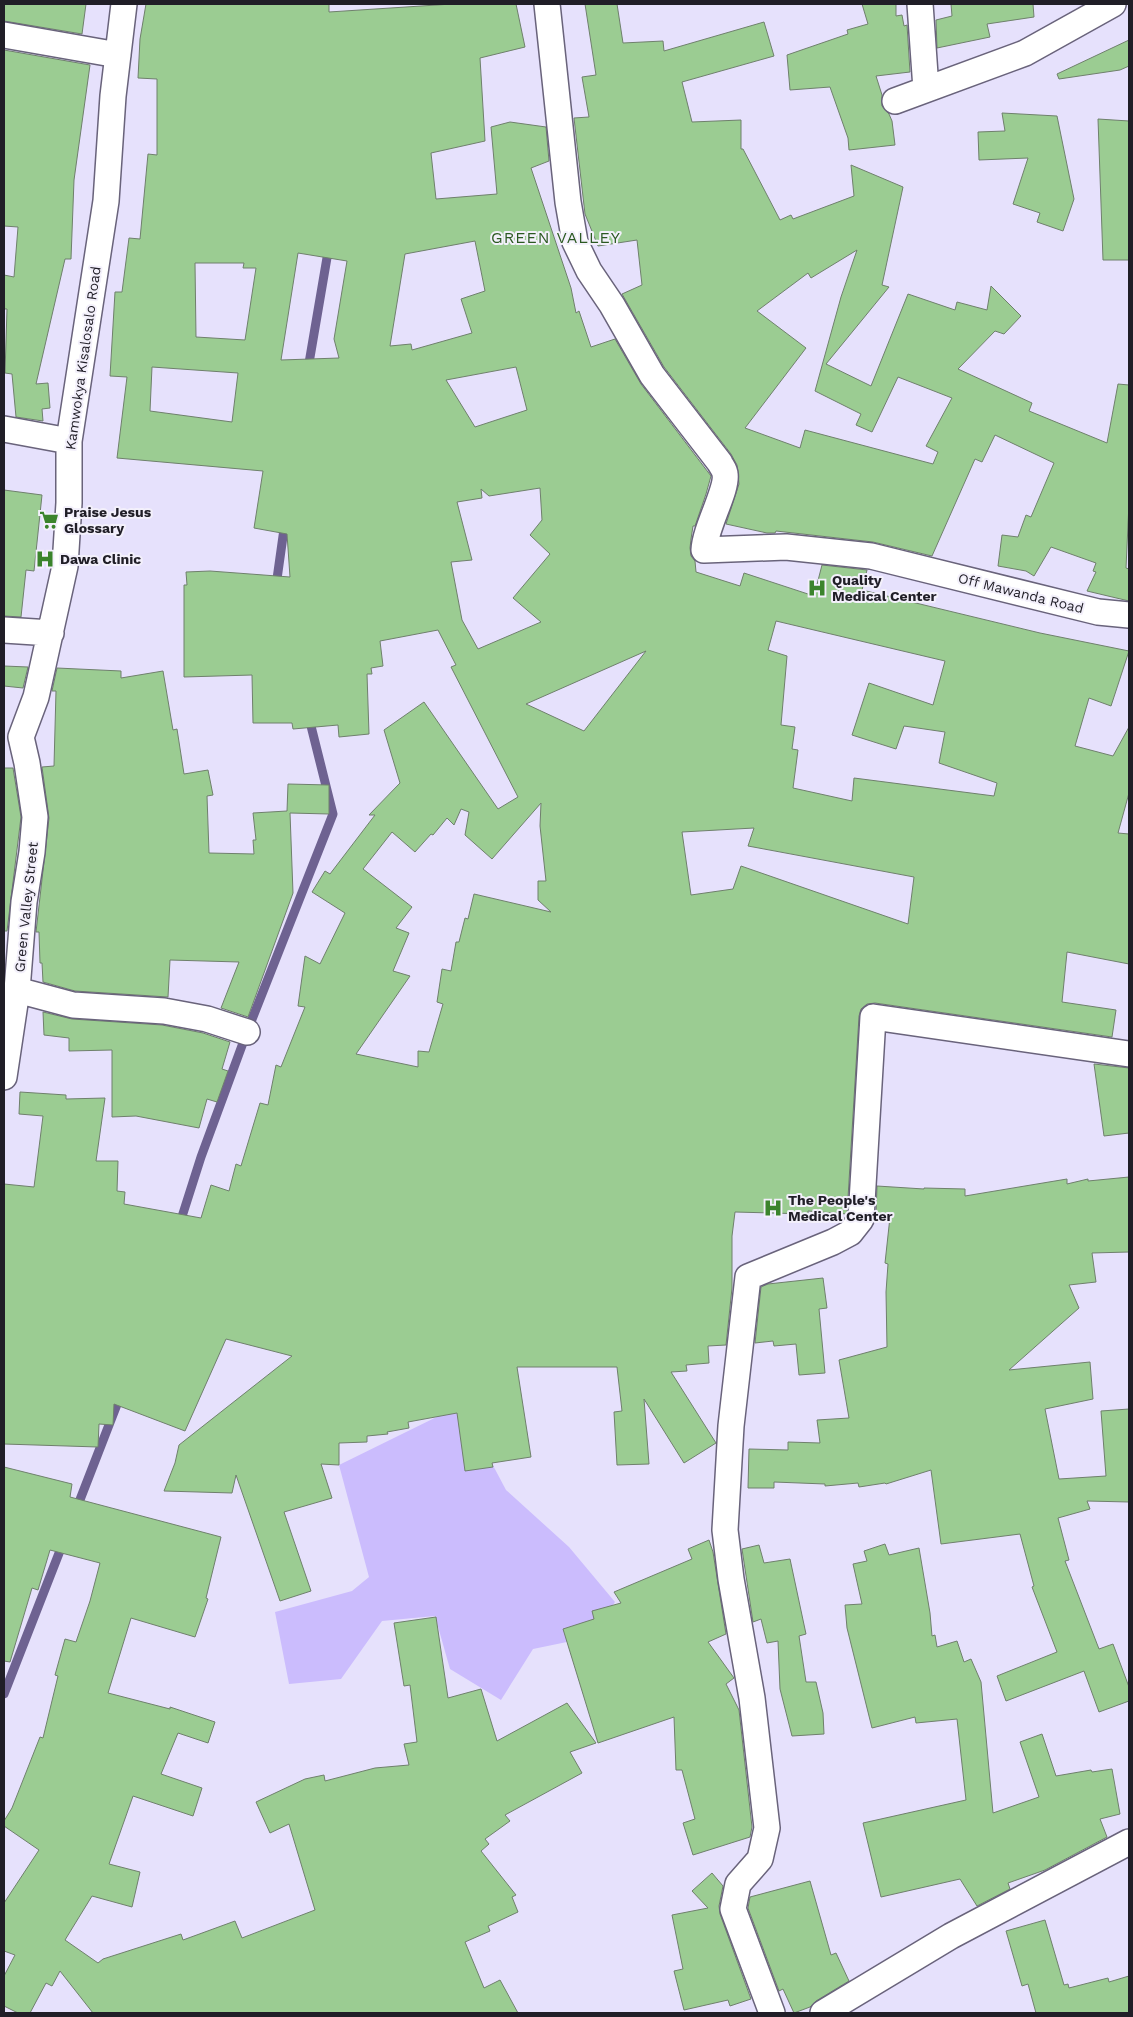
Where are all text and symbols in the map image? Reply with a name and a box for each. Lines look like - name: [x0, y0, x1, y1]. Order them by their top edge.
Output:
- district label: GREEN VALLEY: [491, 228, 621, 247]
- street label: Kamwokya Kisalosalo Road: [62, 265, 104, 451]
- place label: Praise Jesus Glossary: [64, 504, 152, 536]
- supermarket icon: Praise Jesus Glossary: [38, 509, 60, 531]
- hospital icon: Dawa Clinic: [34, 548, 56, 570]
- place label: Dawa Clinic: [60, 551, 141, 567]
- street label: Off Mawanda Road: [957, 570, 1085, 616]
- place label: Quality Medical Center: [832, 572, 937, 604]
- hospital icon: Quality Medical Center: [806, 577, 828, 599]
- street label: Green Valley Street: [11, 841, 41, 973]
- place label: The People's Medical Center: [788, 1192, 893, 1224]
- hospital icon: The People's Medical Center: [762, 1197, 784, 1219]

